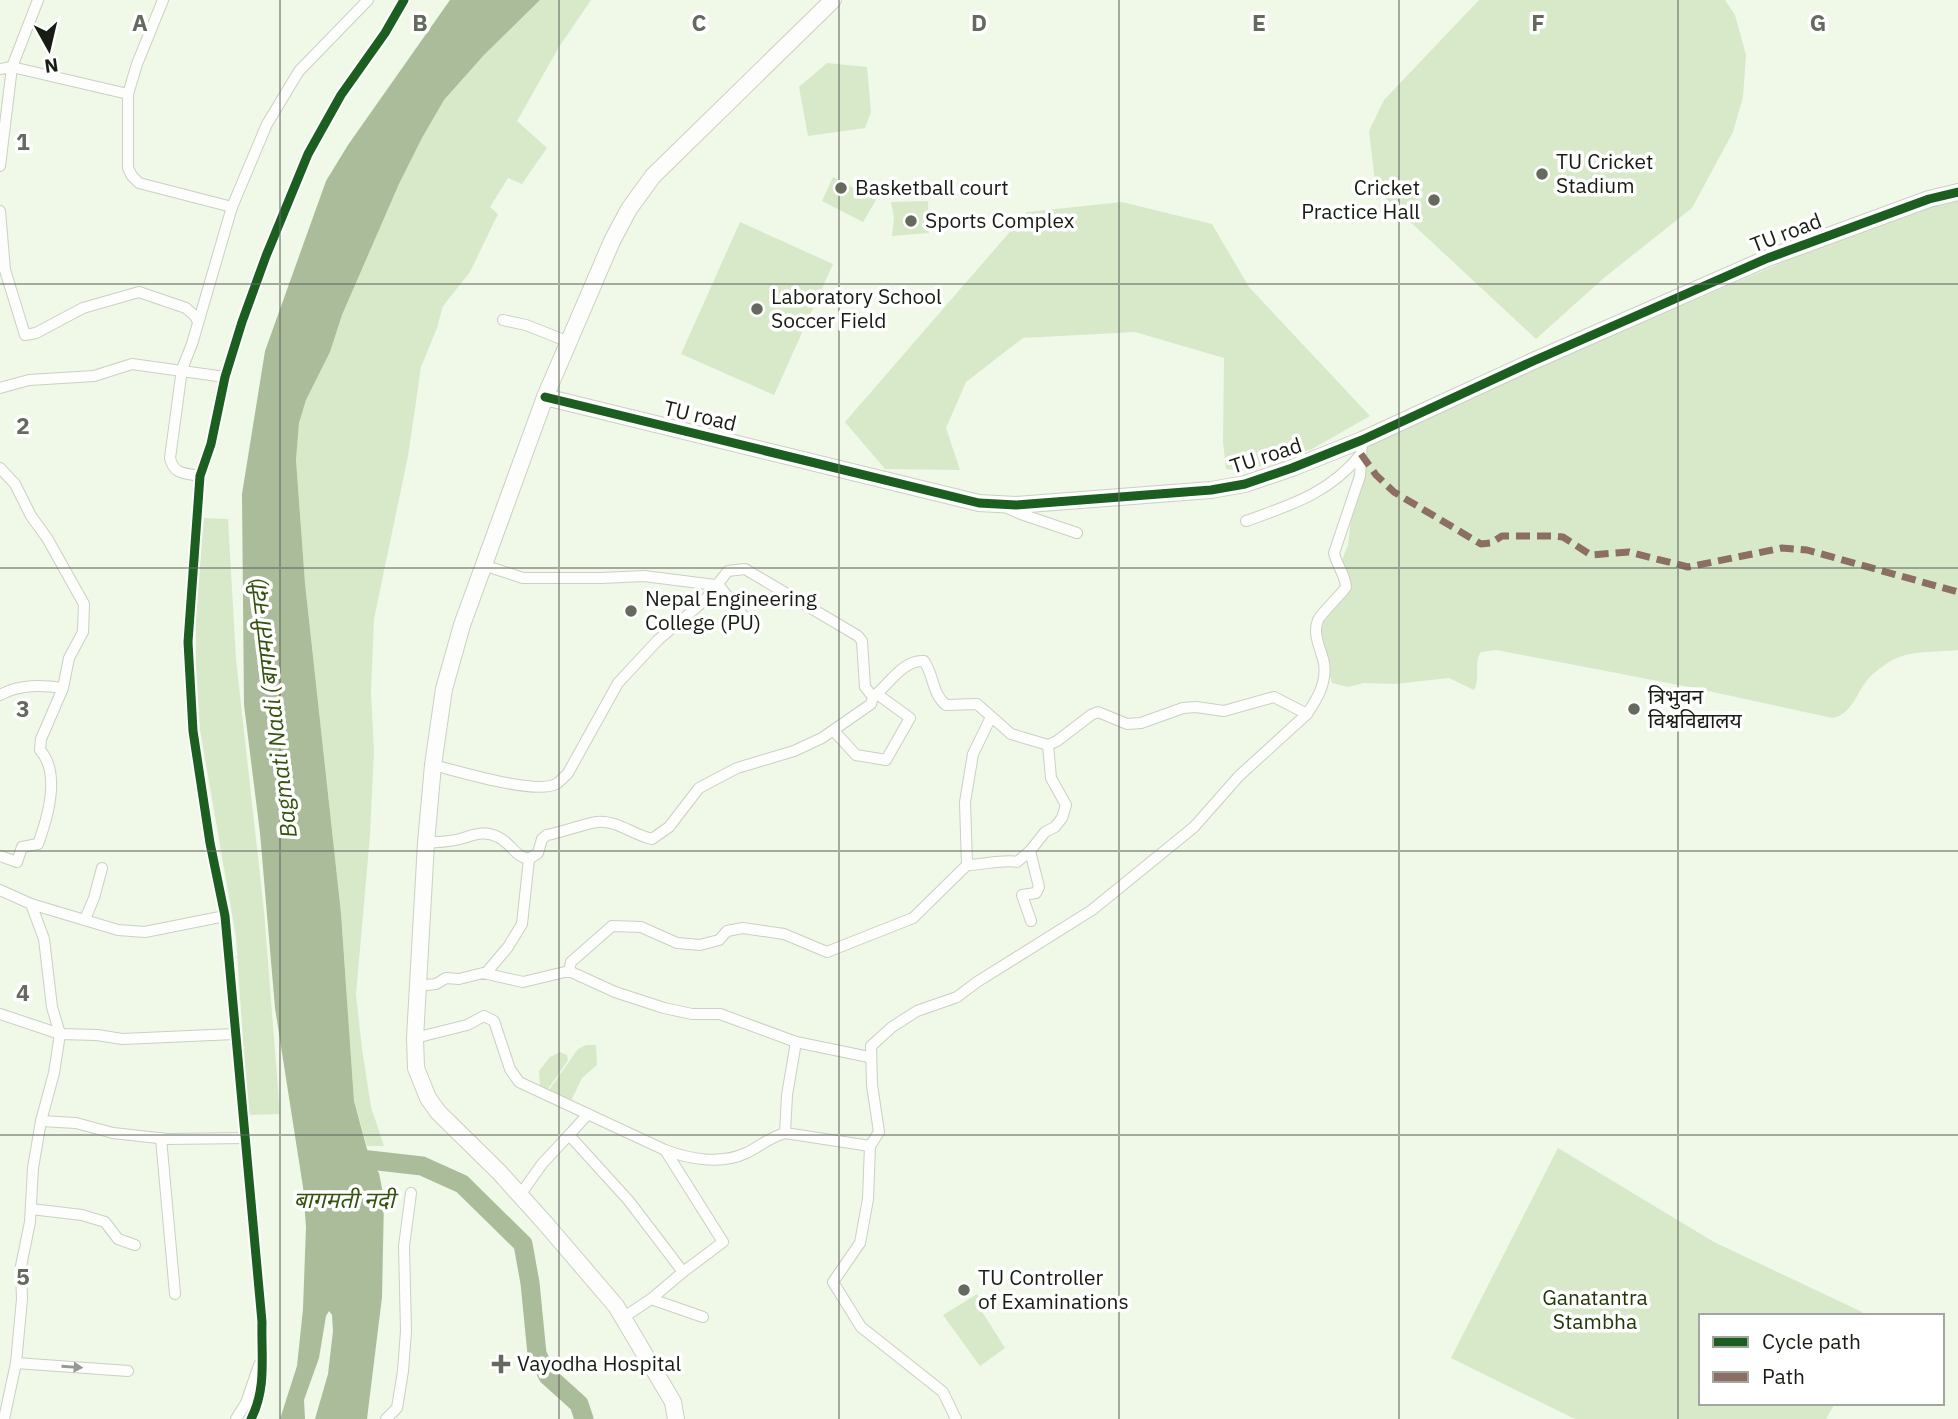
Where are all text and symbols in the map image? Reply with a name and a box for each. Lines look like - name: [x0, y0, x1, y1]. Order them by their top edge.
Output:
- text: A: [132, 7, 148, 37]
- text: B: [412, 7, 428, 37]
- text: C: [692, 7, 707, 37]
- text: D: [971, 7, 987, 37]
- text: E: [1252, 7, 1266, 37]
- text: F: [1531, 7, 1545, 37]
- text: G: [1810, 7, 1826, 37]
- north arrow: [14, 14, 84, 84]
- text: N: [43, 53, 60, 79]
- text: 1: [16, 126, 30, 156]
- place label: TU Cricket Stadium: [1556, 147, 1653, 199]
- marker: TU Cricket Stadium: [1534, 166, 1550, 182]
- place label: Basketball court: [855, 173, 1009, 201]
- place label: Cricket Practice Hall: [1301, 173, 1420, 225]
- marker: Basketball court: [833, 180, 849, 196]
- marker: Cricket Practice Hall: [1426, 192, 1442, 208]
- place label: Sports Complex: [925, 206, 1075, 234]
- street label: TU road: [1746, 206, 1825, 258]
- marker: Sports Complex: [903, 213, 919, 229]
- place label: Laboratory School Soccer Field: [771, 282, 942, 334]
- marker: Laboratory School Soccer Field: [749, 301, 765, 317]
- street label: TU road: [661, 393, 739, 437]
- text: 2: [16, 410, 30, 440]
- street label: TU road: [1226, 430, 1305, 480]
- water label: Bagmati Nadi (बागमती नदी): [241, 576, 303, 840]
- place label: Nepal Engineering College (PU): [645, 584, 817, 636]
- marker: Nepal Engineering College (PU): [623, 603, 639, 619]
- place label: त्रिभुवन विश्वविद्यालय: [1648, 682, 1743, 734]
- text: 3: [16, 693, 30, 723]
- marker: त्रिभुवन विश्वविद्यालय: [1626, 701, 1642, 717]
- text: 4: [16, 977, 30, 1007]
- water label: बागमती नदी: [293, 1184, 399, 1214]
- text: 5: [16, 1261, 30, 1291]
- place label: TU Controller of Examinations: [978, 1263, 1129, 1315]
- marker: TU Controller of Examinations: [956, 1282, 972, 1298]
- park label: Ganatantra Stambha: [1542, 1283, 1648, 1335]
- legend: [1699, 1314, 1944, 1405]
- text: Cycle path: [1762, 1327, 1861, 1355]
- place label: Vayodha Hospital: [517, 1349, 682, 1377]
- marker: Vayodha Hospital: [491, 1354, 511, 1374]
- one-way arrow: [61, 1362, 83, 1373]
- text: Path: [1762, 1362, 1805, 1390]

